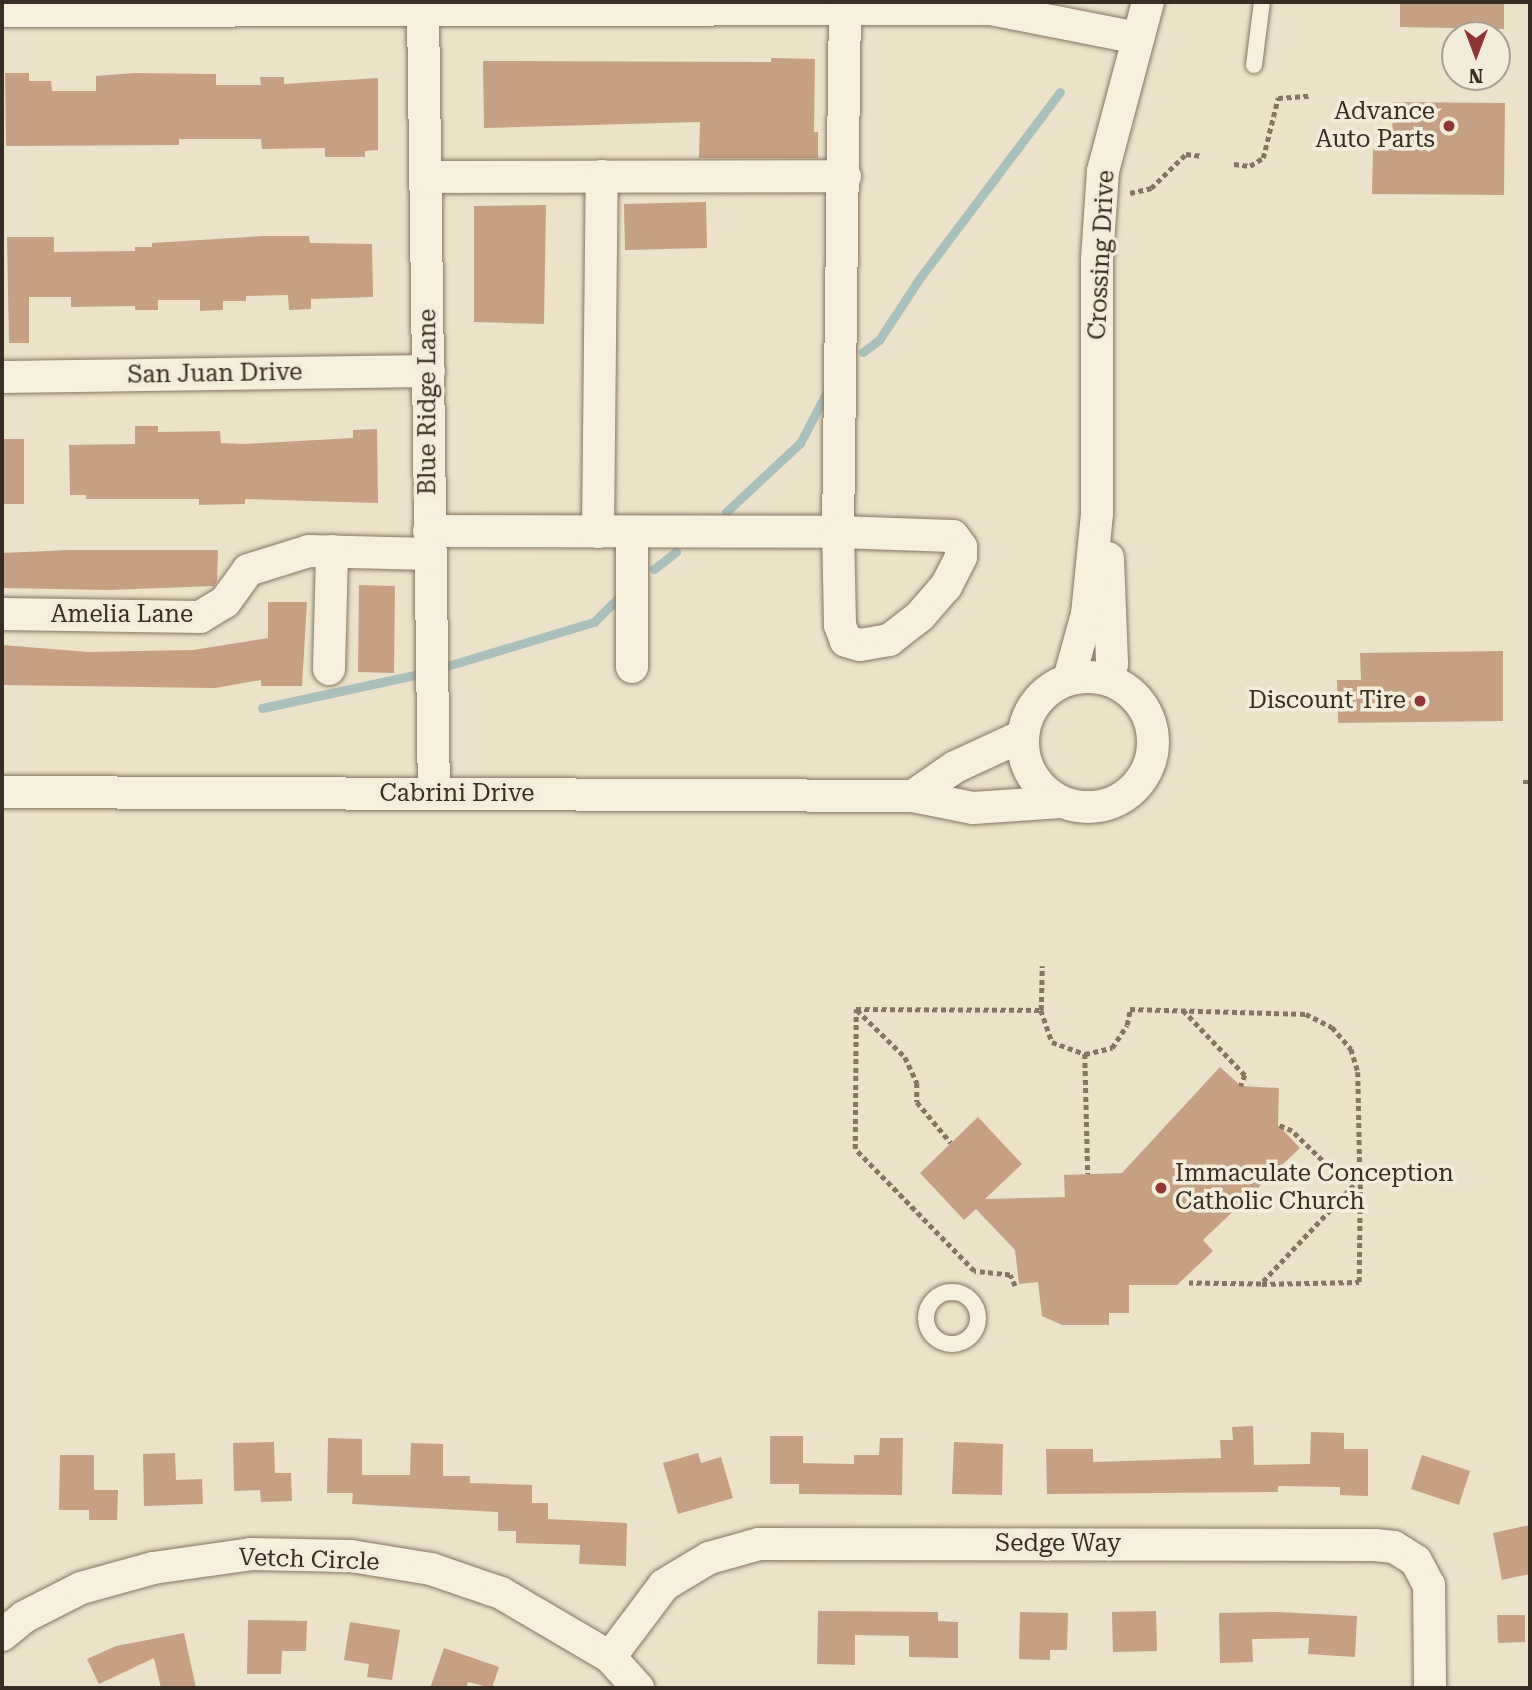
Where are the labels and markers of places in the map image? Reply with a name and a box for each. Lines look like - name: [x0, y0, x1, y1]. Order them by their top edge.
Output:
- place label: Advance Auto Parts: [1316, 98, 1435, 154]
- marker: Advance Auto Parts: [1441, 118, 1457, 134]
- place label: Discount Tire: [1248, 687, 1406, 715]
- marker: Discount Tire: [1412, 693, 1428, 709]
- place label: Immaculate Conception Catholic Church: [1175, 1160, 1454, 1216]
- marker: Immaculate Conception Catholic Church: [1153, 1180, 1169, 1196]

